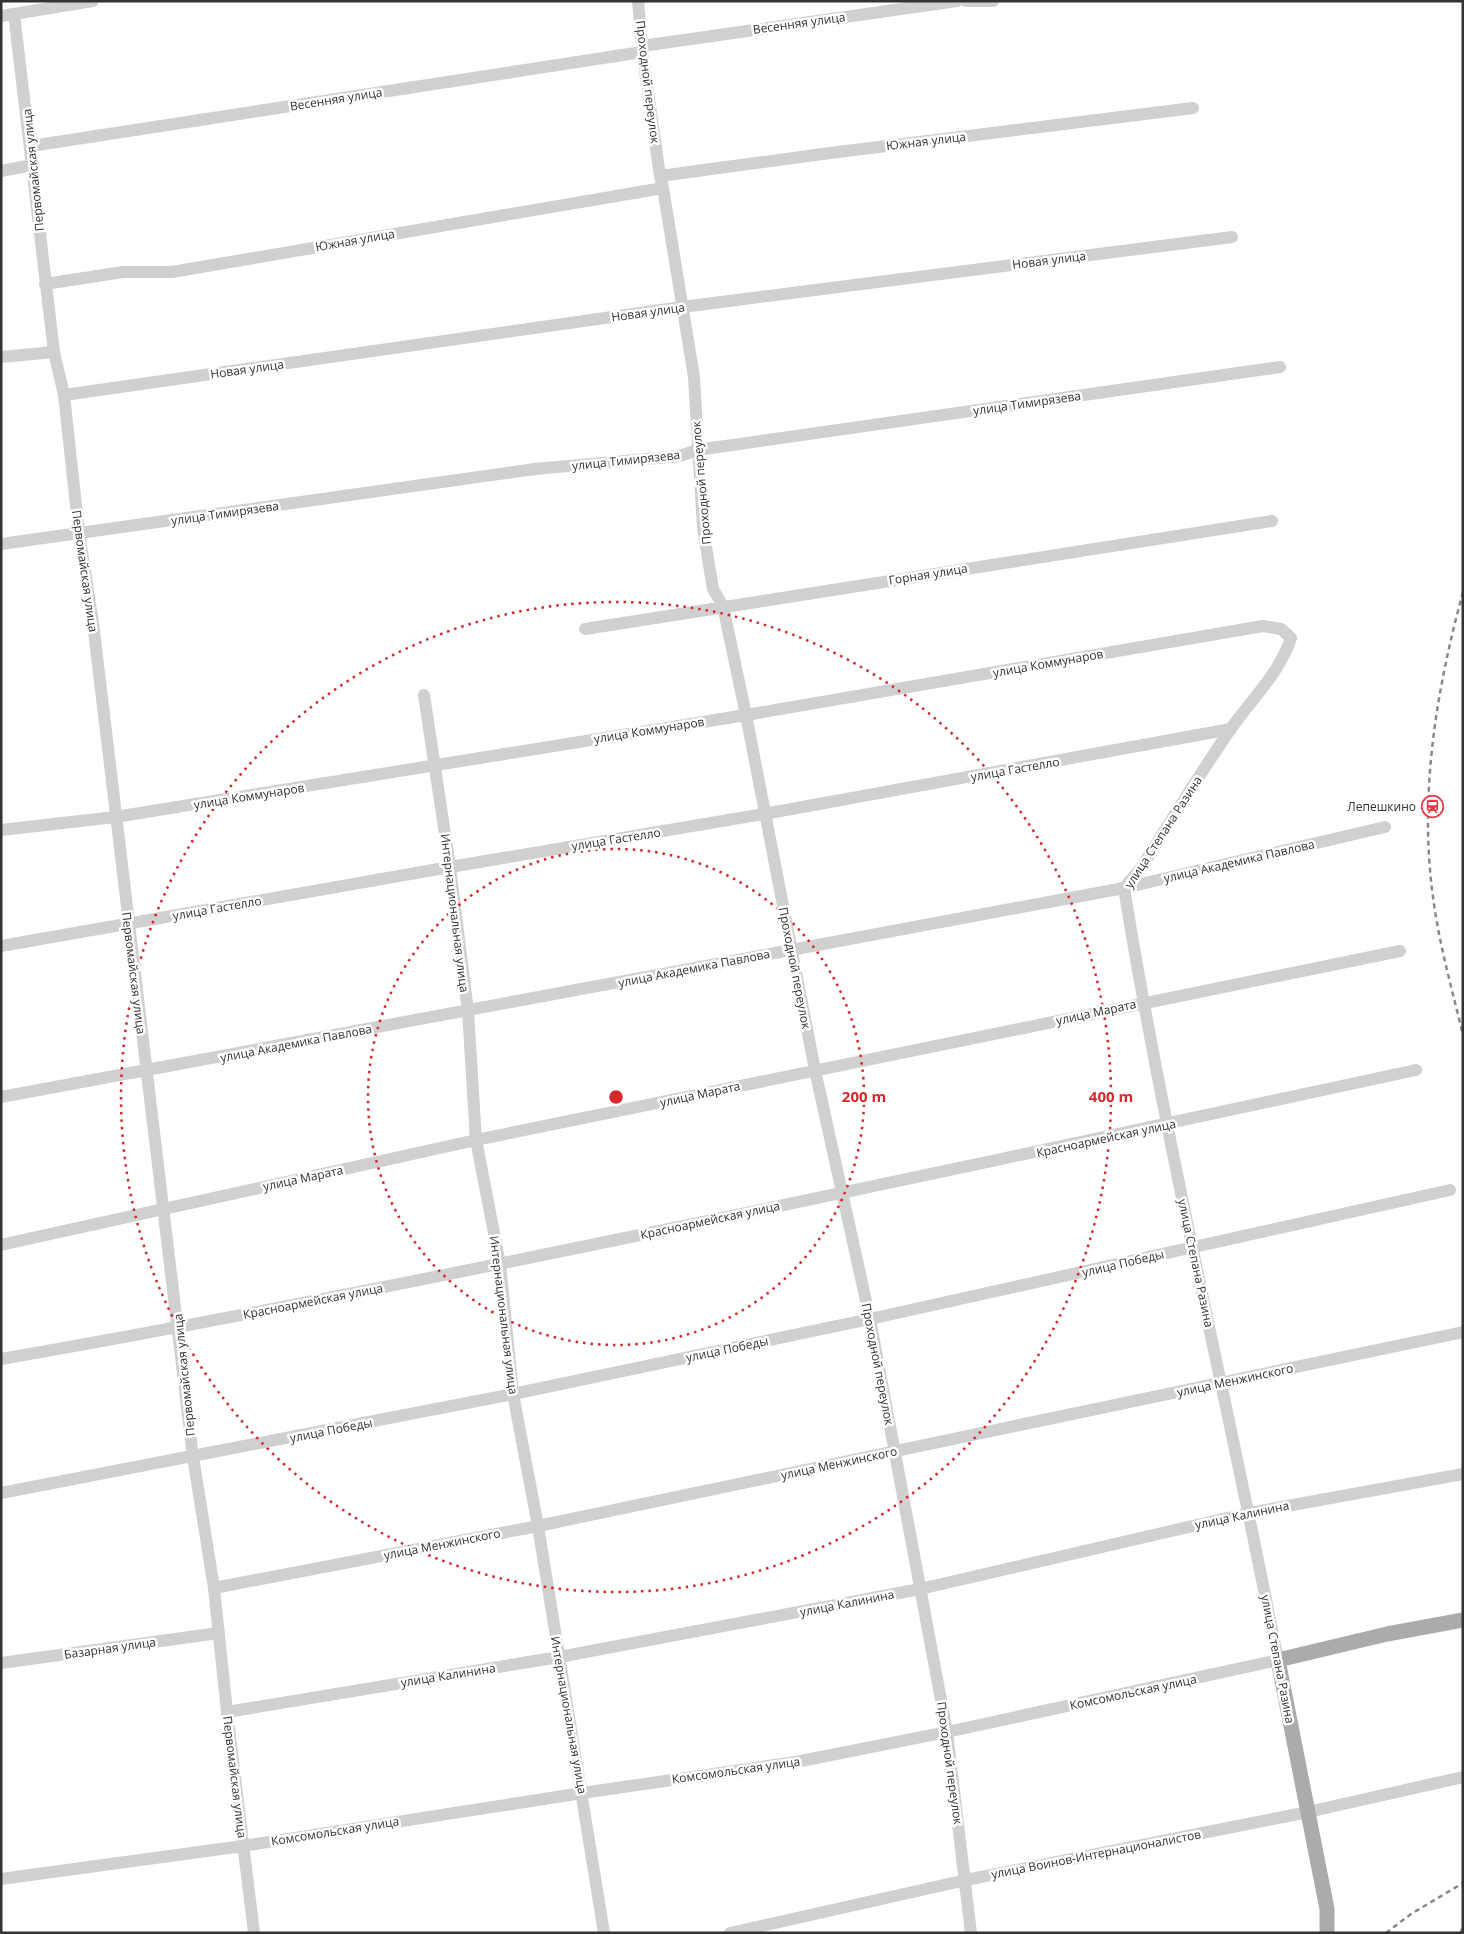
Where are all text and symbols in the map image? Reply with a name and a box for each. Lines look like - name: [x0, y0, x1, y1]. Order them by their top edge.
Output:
- street label: Весенняя улица: [752, 8, 846, 38]
- street label: Проходной переулок: [632, 20, 664, 145]
- street label: Весенняя улица: [289, 83, 383, 115]
- street label: Первомайская улица: [18, 108, 48, 232]
- street label: Южная улица: [885, 128, 967, 154]
- street label: Южная улица: [314, 225, 396, 255]
- street label: Новая улица: [1011, 247, 1087, 273]
- street label: Новая улица: [610, 298, 686, 326]
- street label: Новая улица: [209, 355, 285, 383]
- street label: улица Тимирязева: [972, 387, 1082, 419]
- street label: Проходной переулок: [687, 420, 715, 545]
- street label: улица Тимирязева: [571, 446, 681, 474]
- street label: улица Тимирязева: [170, 497, 280, 529]
- street label: Первомайская улица: [68, 509, 102, 633]
- street label: Горная улица: [887, 559, 969, 589]
- street label: улица Коммунаров: [992, 645, 1105, 681]
- street label: улица Коммунаров: [593, 713, 706, 747]
- street label: улица Гастелло: [969, 753, 1061, 785]
- street label: улица Степана Разина: [1120, 773, 1206, 891]
- street label: улица Коммунаров: [193, 779, 306, 813]
- station icon: Лепешкино: [1420, 794, 1444, 818]
- place label: Лепешкино: [1347, 798, 1416, 815]
- street label: улица Гастелло: [570, 824, 662, 854]
- street label: Интернациональная улица: [437, 833, 473, 993]
- street label: улица Академика Павлова: [1162, 835, 1316, 887]
- street label: улица Гастелло: [171, 892, 263, 924]
- street label: Проходной переулок: [775, 906, 815, 1031]
- street label: Первомайская улица: [118, 911, 150, 1035]
- street label: улица Академика Павлова: [617, 945, 771, 991]
- street label: улица Марата: [1054, 995, 1138, 1029]
- street label: улица Академика Павлова: [219, 1020, 373, 1066]
- street label: улица Марата: [658, 1077, 742, 1111]
- text: 200 m: [842, 1086, 886, 1106]
- text: 400 m: [1089, 1086, 1133, 1106]
- centre of rings: [607, 1088, 625, 1106]
- street label: Красноармейская улица: [1035, 1115, 1177, 1161]
- street label: улица Марата: [261, 1161, 345, 1195]
- street label: Красноармейская улица: [639, 1197, 781, 1243]
- street label: улица Степана Разина: [1174, 1197, 1218, 1329]
- street label: Интернациональная улица: [486, 1235, 522, 1395]
- street label: улица Победы: [1080, 1245, 1166, 1281]
- street label: Красноармейская улица: [242, 1279, 384, 1323]
- street label: Проходной переулок: [858, 1302, 898, 1427]
- street label: Первомайская улица: [169, 1313, 199, 1437]
- street label: улица Победы: [684, 1332, 770, 1366]
- street label: улица Менжинского: [1175, 1359, 1295, 1401]
- street label: улица Победы: [288, 1414, 374, 1446]
- street label: улица Менжинского: [779, 1442, 899, 1484]
- street label: улица Калинина: [1193, 1497, 1291, 1533]
- street label: улица Менжинского: [382, 1524, 502, 1564]
- street label: улица Калинина: [798, 1586, 896, 1620]
- street label: улица Степана Разина: [1257, 1593, 1299, 1725]
- street label: Базарная улица: [63, 1633, 157, 1663]
- street label: Интернациональная улица: [547, 1635, 591, 1795]
- street label: улица Калинина: [399, 1659, 497, 1691]
- street label: Комсомольская улица: [1068, 1670, 1198, 1714]
- street label: Проходной переулок: [933, 1701, 967, 1826]
- street label: Первомайская улица: [219, 1715, 251, 1839]
- street label: Комсомольская улица: [671, 1753, 801, 1787]
- street label: Комсомольская улица: [270, 1812, 400, 1850]
- street label: улица Воинов-Интернационалистов: [990, 1825, 1202, 1883]

